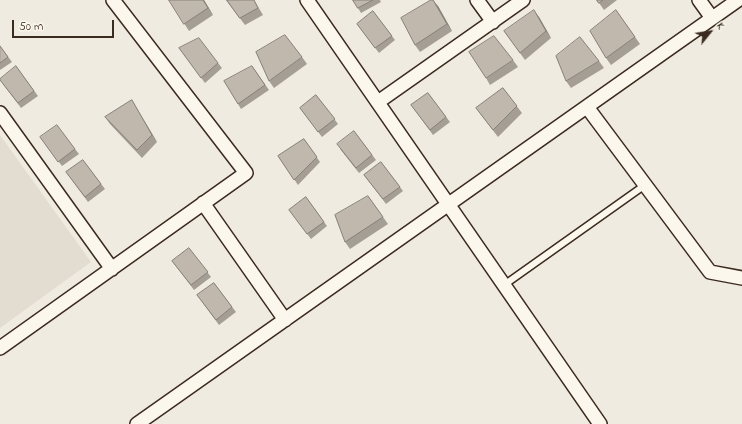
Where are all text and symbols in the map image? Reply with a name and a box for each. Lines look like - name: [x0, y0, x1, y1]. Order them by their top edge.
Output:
- scale bar: [14, 12, 116, 38]
- north arrow: [690, 12, 730, 52]
- text: 50 m: [19, 18, 43, 36]
- text: K: [712, 20, 729, 32]

